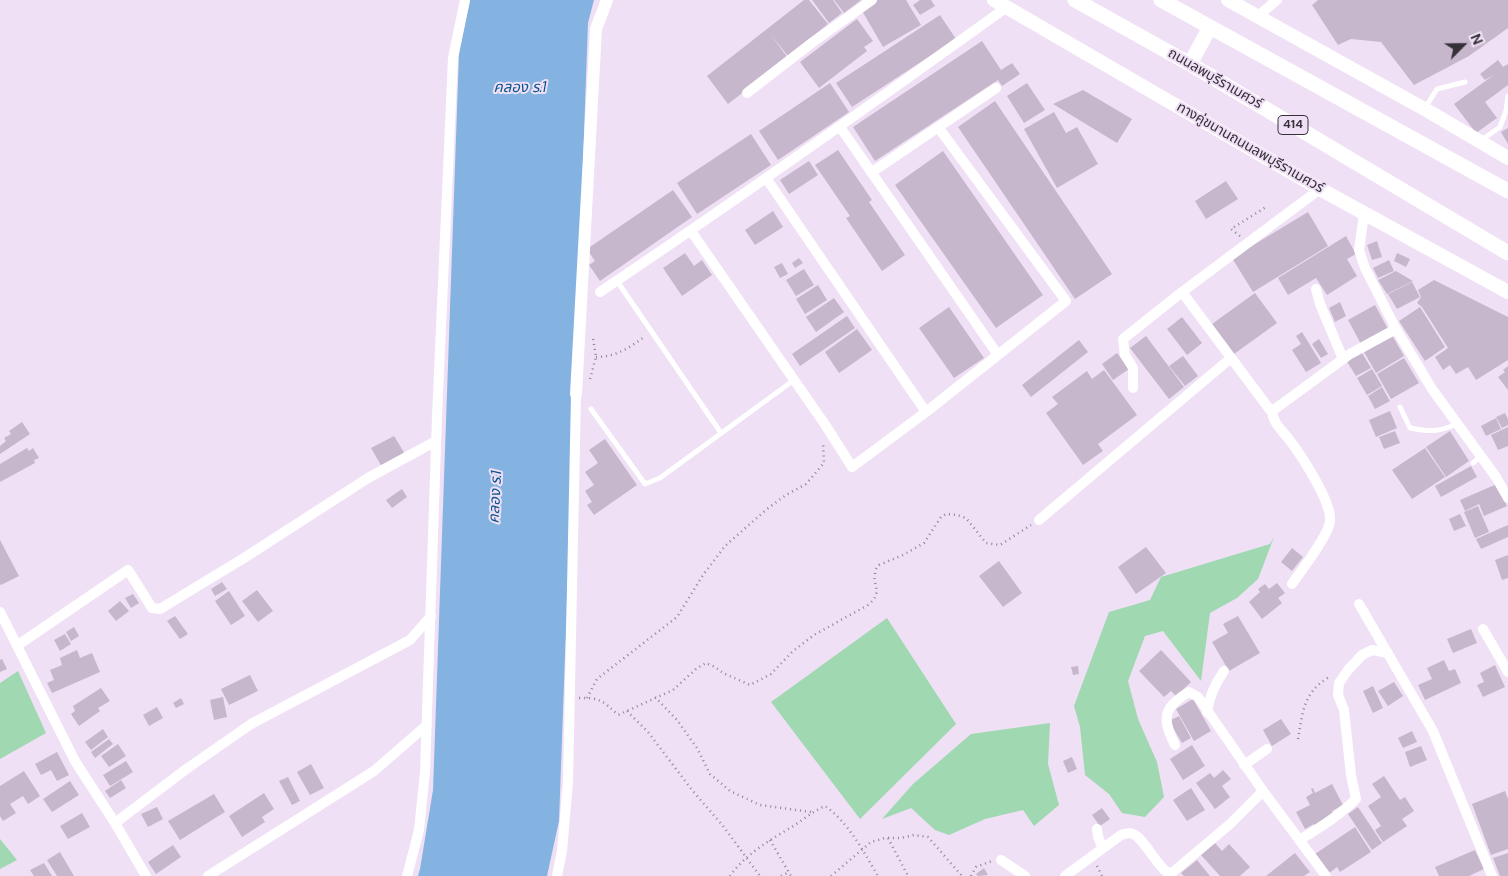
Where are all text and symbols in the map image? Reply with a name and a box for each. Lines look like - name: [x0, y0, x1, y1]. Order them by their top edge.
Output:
- north arrow: [1438, 20, 1488, 70]
- text: N: [1467, 31, 1487, 47]
- street label: ถนนลพบุรีราเมศวร์: [1165, 45, 1265, 113]
- water label: คลอง ร.1: [493, 79, 547, 97]
- street label: ทางคู่ขนานถนนลพบุรีราเมศวร์: [1173, 99, 1327, 197]
- road number: 414: [1278, 116, 1308, 134]
- water label: คลอง ร.1: [486, 470, 506, 524]

